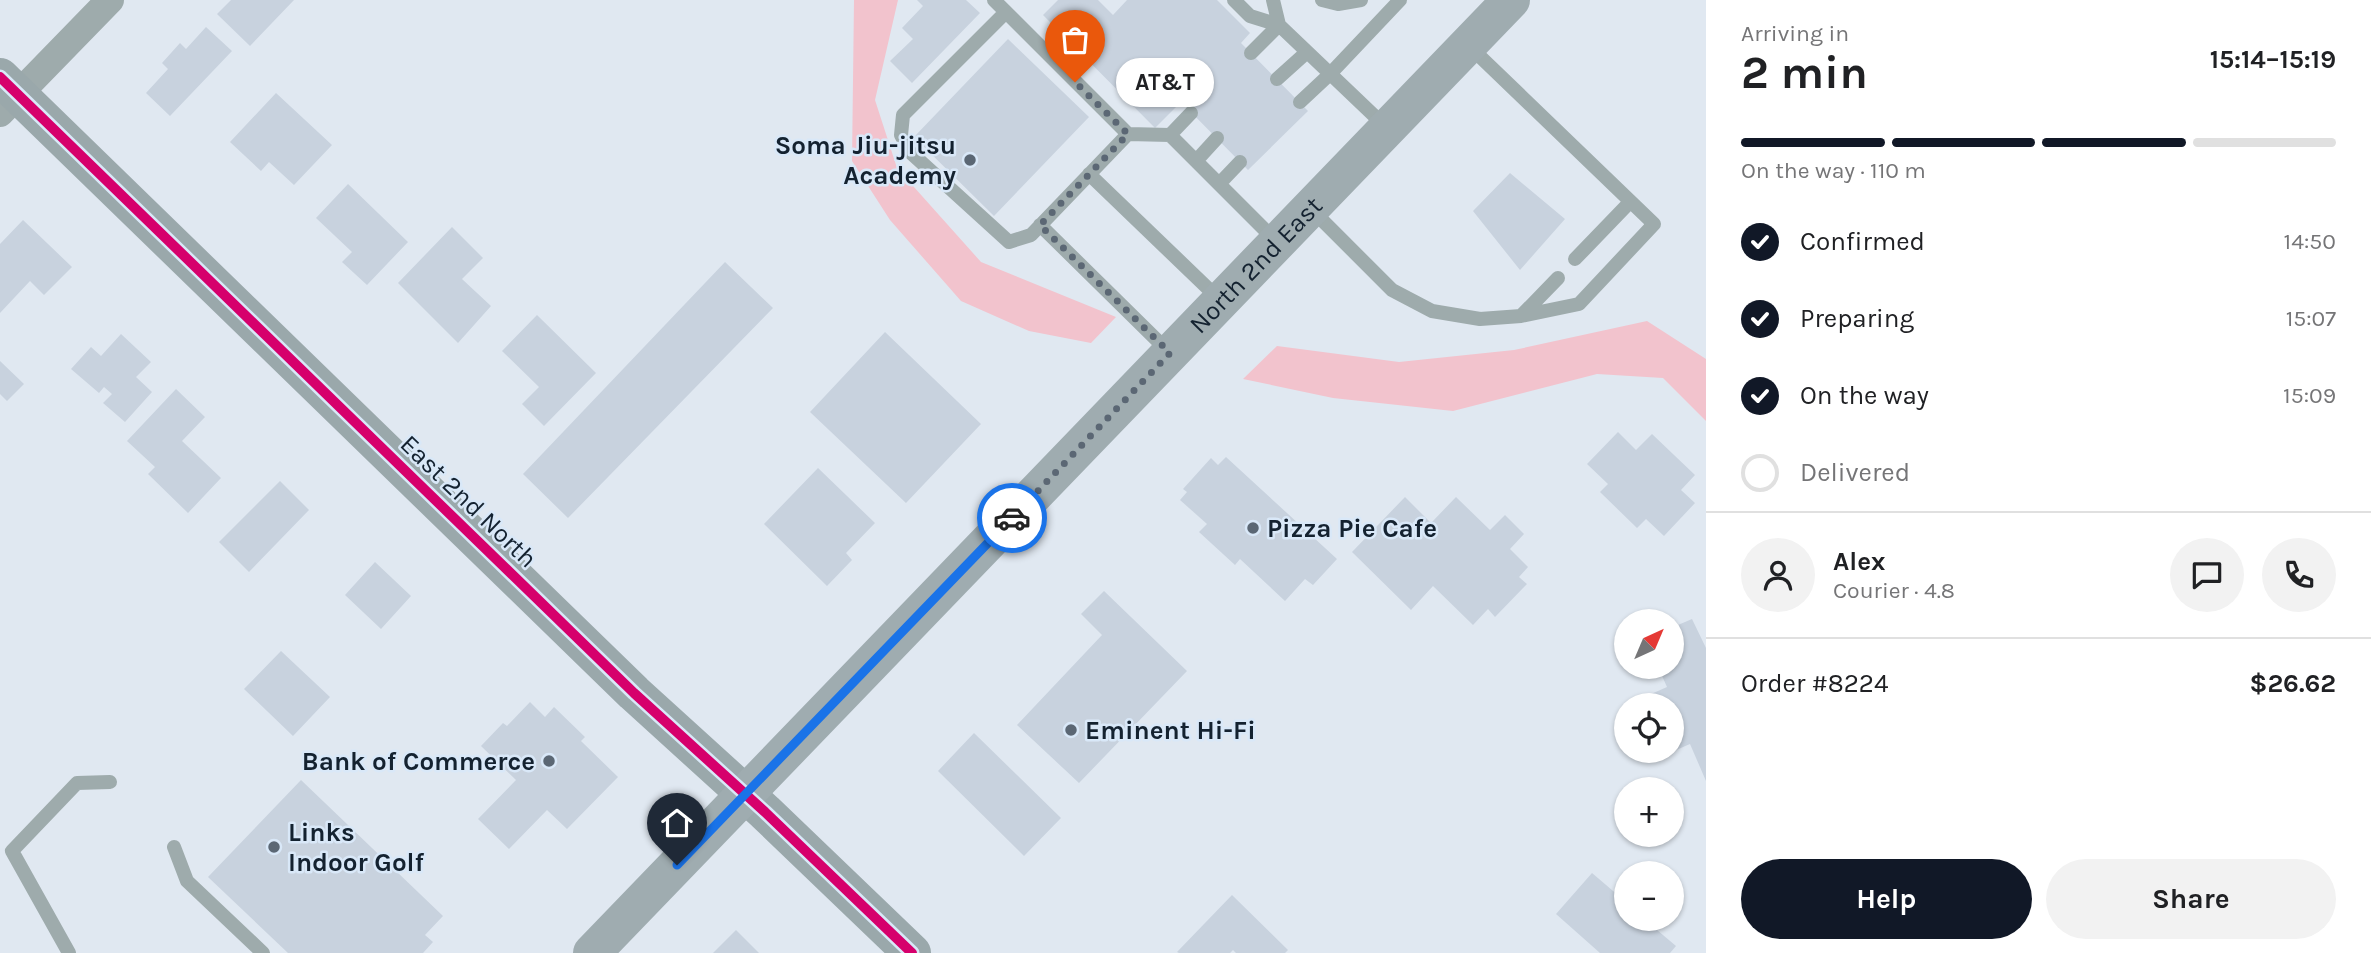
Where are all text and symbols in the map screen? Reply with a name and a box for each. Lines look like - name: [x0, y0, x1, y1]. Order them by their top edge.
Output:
- pin: [1045, 10, 1105, 82]
- text: Arriving in: [1741, 20, 1849, 47]
- icon: bag: [1056, 21, 1094, 59]
- text: 15:14–15:19: [2210, 44, 2336, 75]
- text: 2 min: [1741, 46, 1868, 100]
- callout: AT&T: [1117, 57, 1215, 106]
- text: AT&T: [1135, 69, 1195, 96]
- place label: Soma Jiu-jitsu Academy: [775, 130, 956, 191]
- marker: Soma Jiu-jitsu Academy: [962, 152, 978, 168]
- text: On the way · 110 m: [1741, 157, 1926, 184]
- street label: North 2nd East: [1183, 190, 1329, 340]
- icon: check: [1741, 223, 1779, 261]
- text: Confirmed: [1800, 226, 1925, 257]
- text: 14:50: [2284, 228, 2336, 255]
- icon: check: [1741, 300, 1779, 338]
- text: Preparing: [1800, 303, 1914, 334]
- text: 15:07: [2286, 305, 2336, 332]
- icon: check: [1741, 377, 1779, 415]
- text: On the way: [1800, 380, 1929, 411]
- text: 15:09: [2283, 382, 2336, 409]
- street label: East 2nd North: [394, 428, 543, 574]
- text: Delivered: [1800, 457, 1910, 488]
- courier: [977, 483, 1047, 553]
- icon: car: [993, 499, 1031, 537]
- place label: Pizza Pie Cafe: [1267, 513, 1437, 544]
- marker: Pizza Pie Cafe: [1245, 520, 1261, 536]
- button: person: [1741, 538, 1815, 612]
- button: chat: [2170, 538, 2244, 612]
- button: phone: [2262, 538, 2336, 612]
- text: Alex: [1833, 546, 1885, 577]
- text: Courier · 4.8: [1833, 577, 1955, 604]
- north arrow: [1614, 609, 1684, 679]
- map controls: [1614, 609, 1684, 931]
- text: Order #8224: [1741, 668, 1888, 699]
- text: $26.62: [2249, 668, 2336, 699]
- button: locate: [1614, 693, 1684, 763]
- place label: Eminent Hi-Fi: [1085, 715, 1256, 746]
- marker: Eminent Hi-Fi: [1063, 722, 1079, 738]
- place label: Bank of Commerce: [302, 746, 535, 777]
- marker: Bank of Commerce: [541, 753, 557, 769]
- button: +: [1614, 777, 1684, 847]
- pin: [647, 793, 707, 865]
- icon: home: [658, 804, 696, 842]
- place label: Links Indoor Golf: [288, 817, 425, 878]
- marker: Links Indoor Golf: [266, 839, 282, 855]
- button: Help: [1741, 859, 2032, 939]
- button: Share: [2046, 859, 2336, 939]
- button: −: [1614, 861, 1684, 931]

